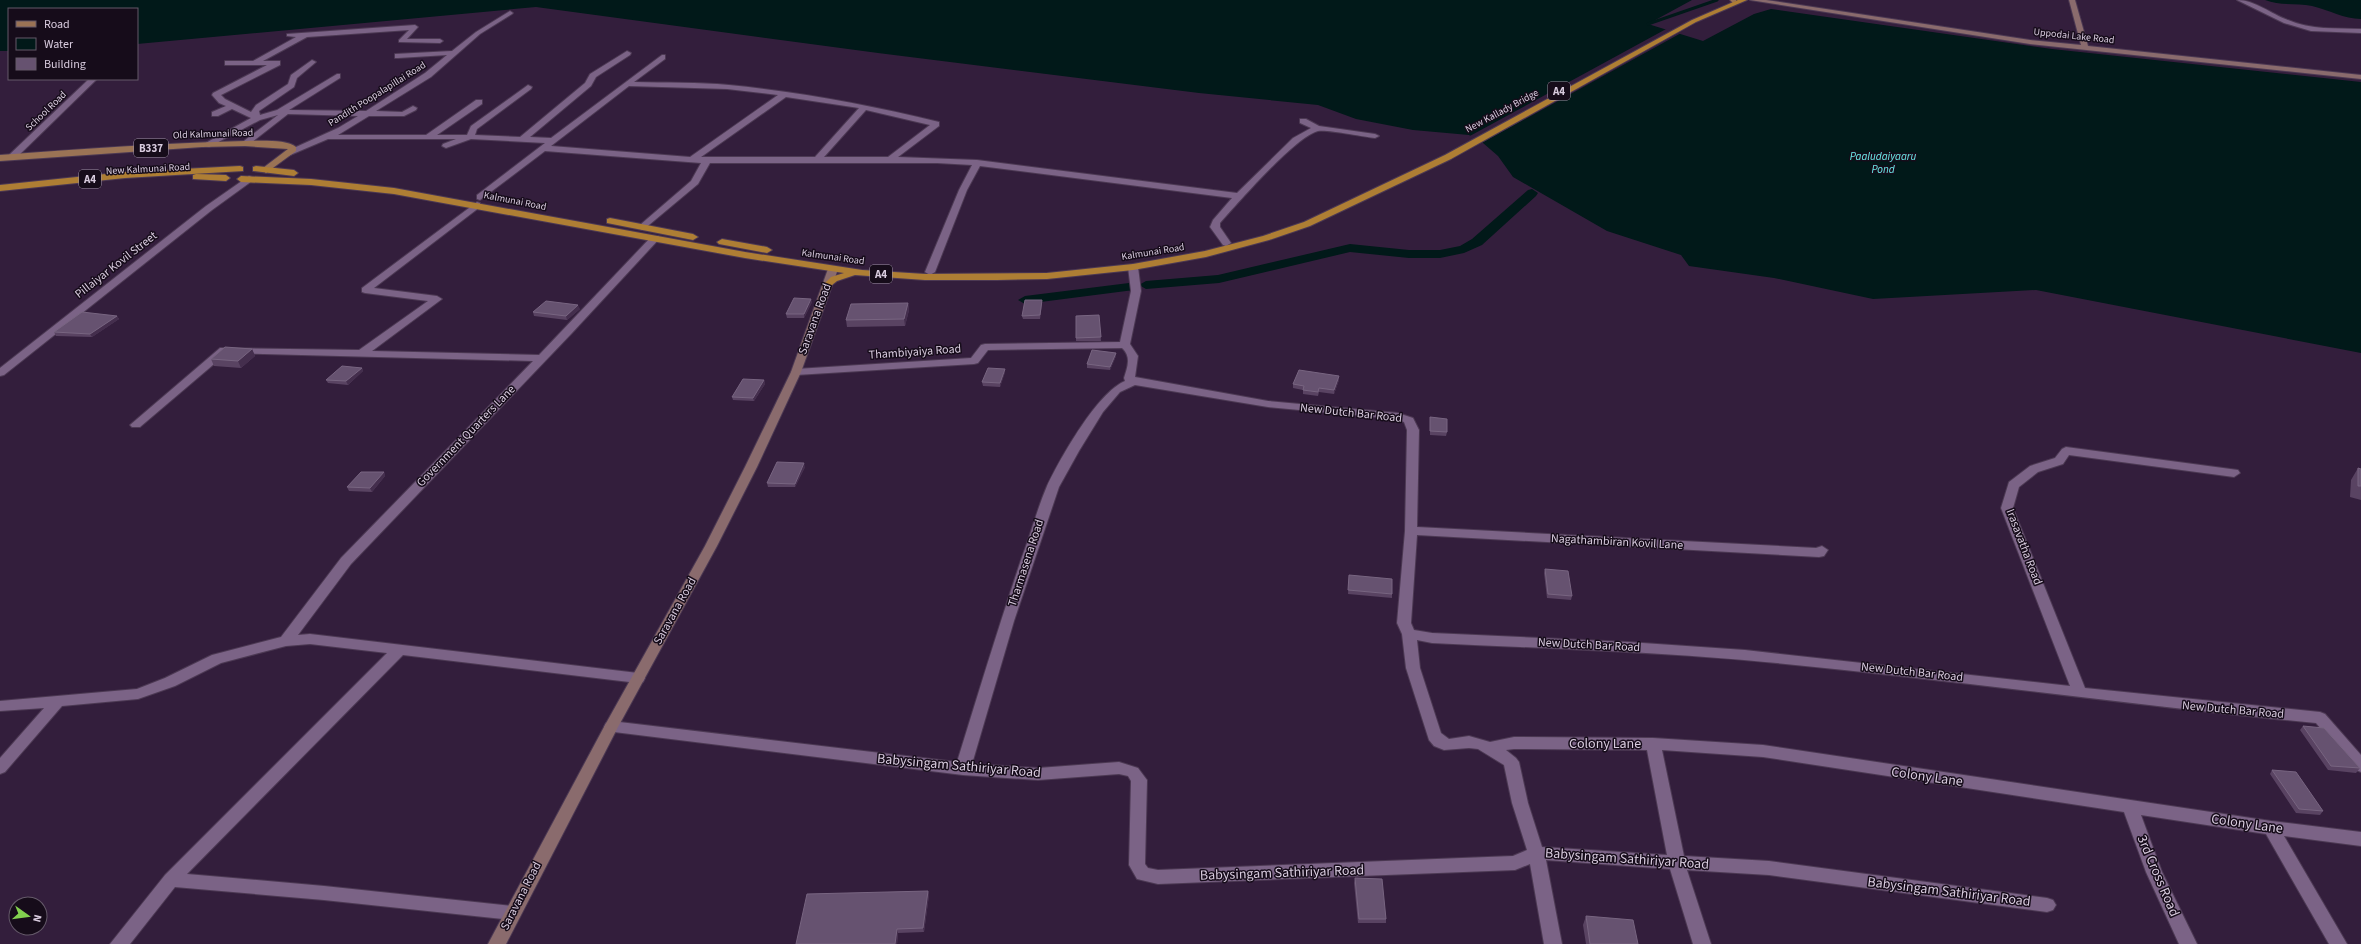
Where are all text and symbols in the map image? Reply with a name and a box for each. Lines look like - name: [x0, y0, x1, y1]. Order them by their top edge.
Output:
- legend: [8, 8, 138, 80]
- text: Road: [44, 16, 70, 33]
- street label: Uppodai Lake Road: [2033, 25, 2115, 47]
- text: Water: [44, 36, 74, 53]
- text: Building: [44, 56, 86, 73]
- street label: Pandith Poopalapillai Road: [325, 58, 429, 130]
- road number: A4: [1548, 82, 1570, 100]
- street label: New Kallady Bridge: [1463, 86, 1541, 136]
- street label: School Road: [22, 88, 70, 134]
- street label: Old Kalmunai Road: [173, 126, 253, 142]
- road number: B337: [134, 139, 168, 157]
- water label: Paaludaiyaaru Pond: [1850, 149, 1917, 177]
- street label: New Kalmunai Road: [106, 160, 190, 178]
- road number: A4: [79, 170, 101, 188]
- street label: Kalmunai Road: [482, 188, 548, 214]
- street label: Pillaiyar Kovil Street: [71, 227, 161, 303]
- street label: Kalmunai Road: [1121, 240, 1185, 264]
- street label: Kalmunai Road: [801, 246, 865, 268]
- road number: A4: [870, 265, 892, 283]
- street label: Saravana Road: [794, 281, 836, 357]
- street label: Thambiyaiya Road: [868, 340, 962, 364]
- street label: Government Quarters Lane: [413, 381, 519, 491]
- street label: New Dutch Bar Road: [1299, 399, 1403, 427]
- street label: Irasavatha Road: [2002, 507, 2046, 587]
- street label: Tharmasena Road: [1004, 517, 1048, 609]
- street label: Nagathambiran Kovil Lane: [1550, 530, 1684, 554]
- street label: Saravana Road: [649, 574, 701, 648]
- street label: New Dutch Bar Road: [1537, 634, 1641, 656]
- street label: New Dutch Bar Road: [1860, 658, 1964, 686]
- street label: New Dutch Bar Road: [2181, 697, 2285, 723]
- street label: Colony Lane: [1569, 734, 1641, 754]
- street label: Babysingam Sathiriyar Road: [876, 749, 1042, 783]
- street label: Colony Lane: [1890, 762, 1964, 792]
- street label: Colony Lane: [2210, 809, 2284, 839]
- street label: 3rd Cross Road: [2132, 832, 2184, 920]
- street label: Babysingam Sathiriyar Road: [1544, 843, 1710, 875]
- street label: Saravana Road: [496, 859, 546, 933]
- street label: Babysingam Sathiriyar Road: [1200, 860, 1364, 886]
- street label: Babysingam Sathiriyar Road: [1866, 872, 2032, 912]
- north arrow: [8, 896, 48, 936]
- text: N: [29, 913, 45, 924]

